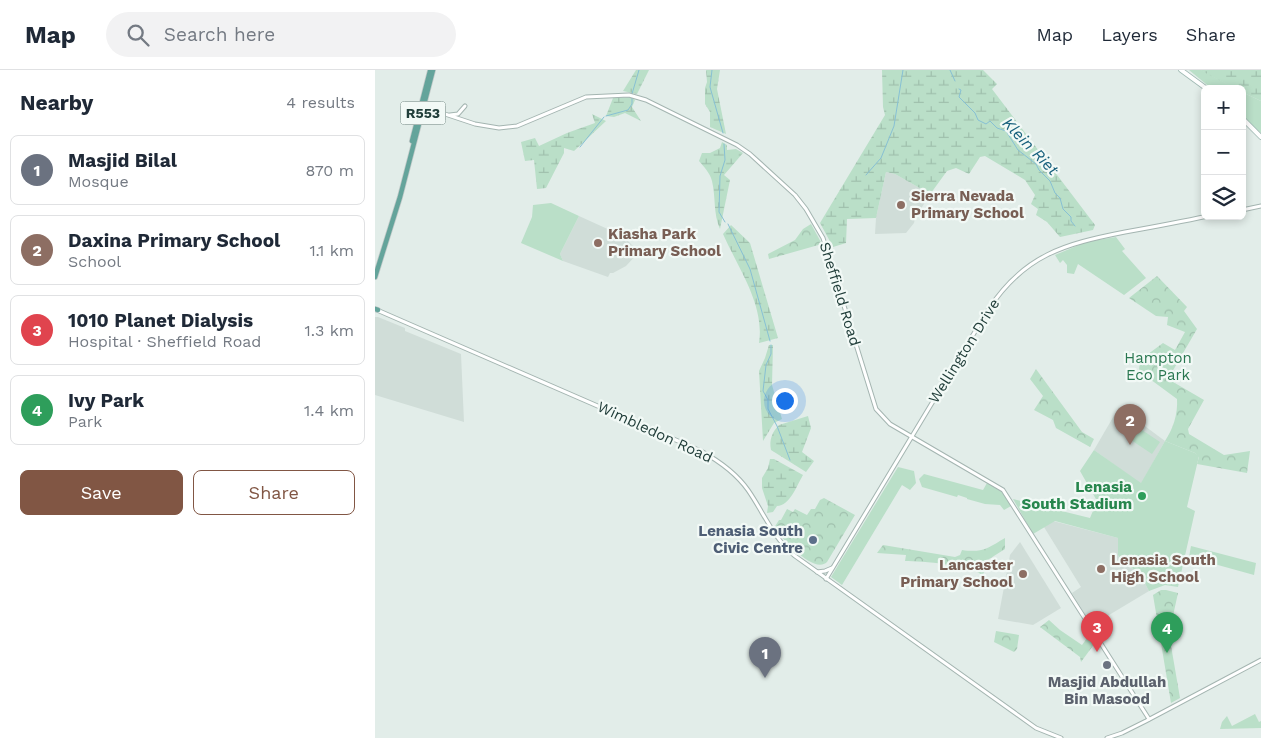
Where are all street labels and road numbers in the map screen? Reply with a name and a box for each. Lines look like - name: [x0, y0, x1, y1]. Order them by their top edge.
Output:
- road number: R553: [401, 102, 445, 124]
- street label: Sheffield Road: [816, 240, 864, 348]
- street label: Wellington Drive: [925, 295, 1003, 407]
- street label: Wimbledon Road: [595, 397, 715, 467]

